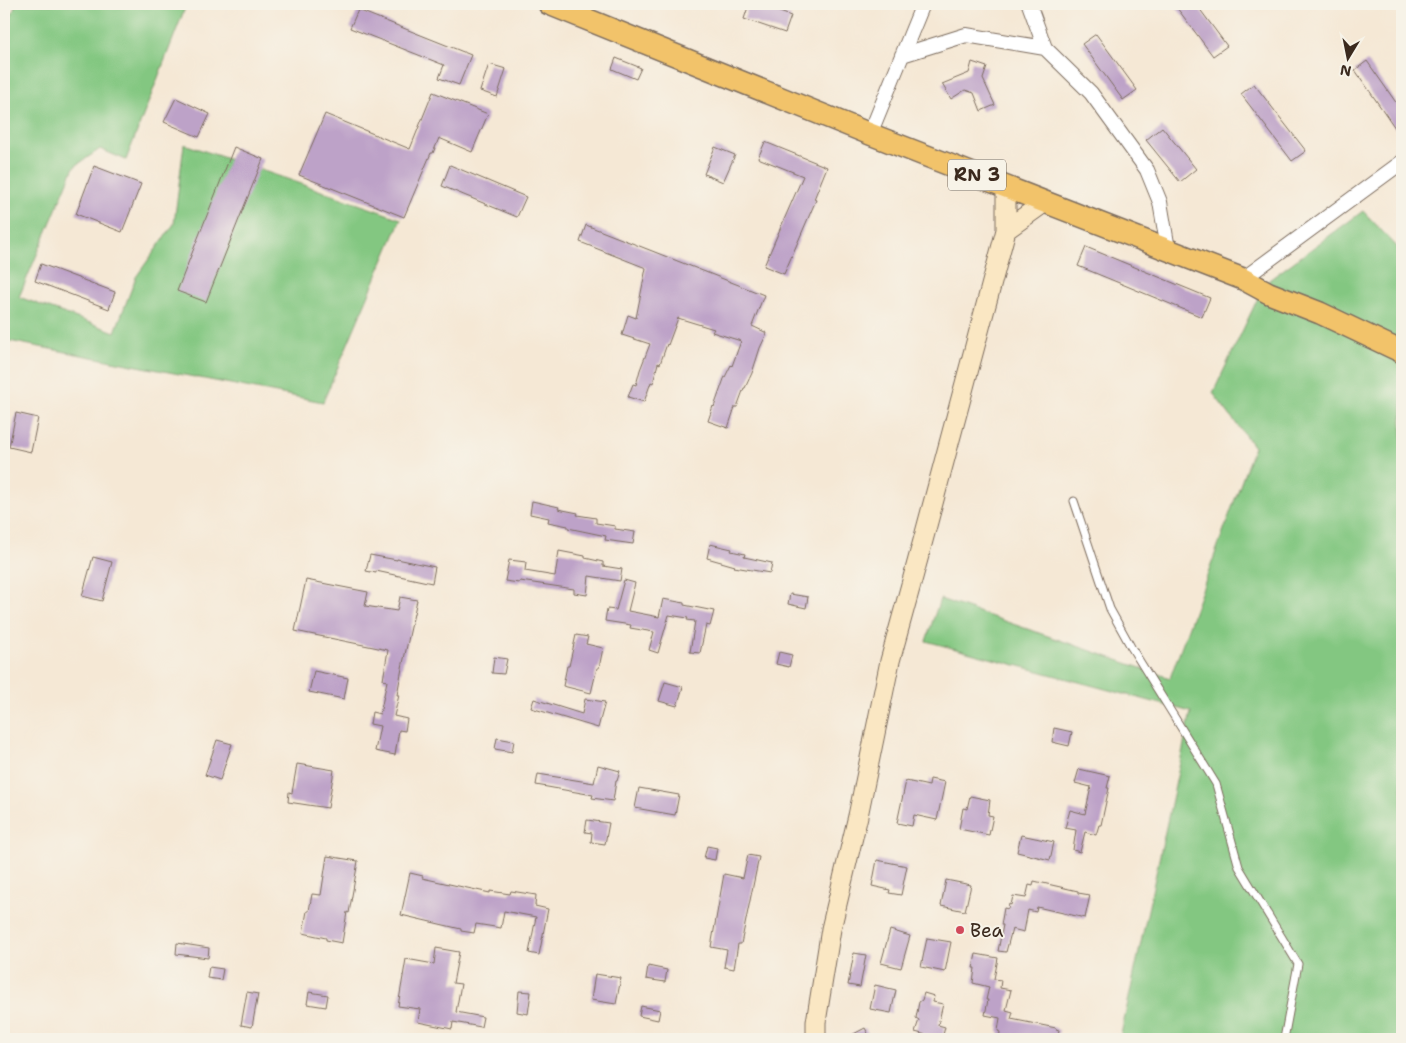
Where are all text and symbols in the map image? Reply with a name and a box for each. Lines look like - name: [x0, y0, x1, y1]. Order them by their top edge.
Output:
- north arrow: [1324, 32, 1374, 82]
- text: N: [1339, 61, 1353, 81]
- road number: RN 3: [948, 160, 1006, 190]
- place label: Bea: [970, 918, 1004, 943]
- marker: Bea: [954, 924, 966, 936]

